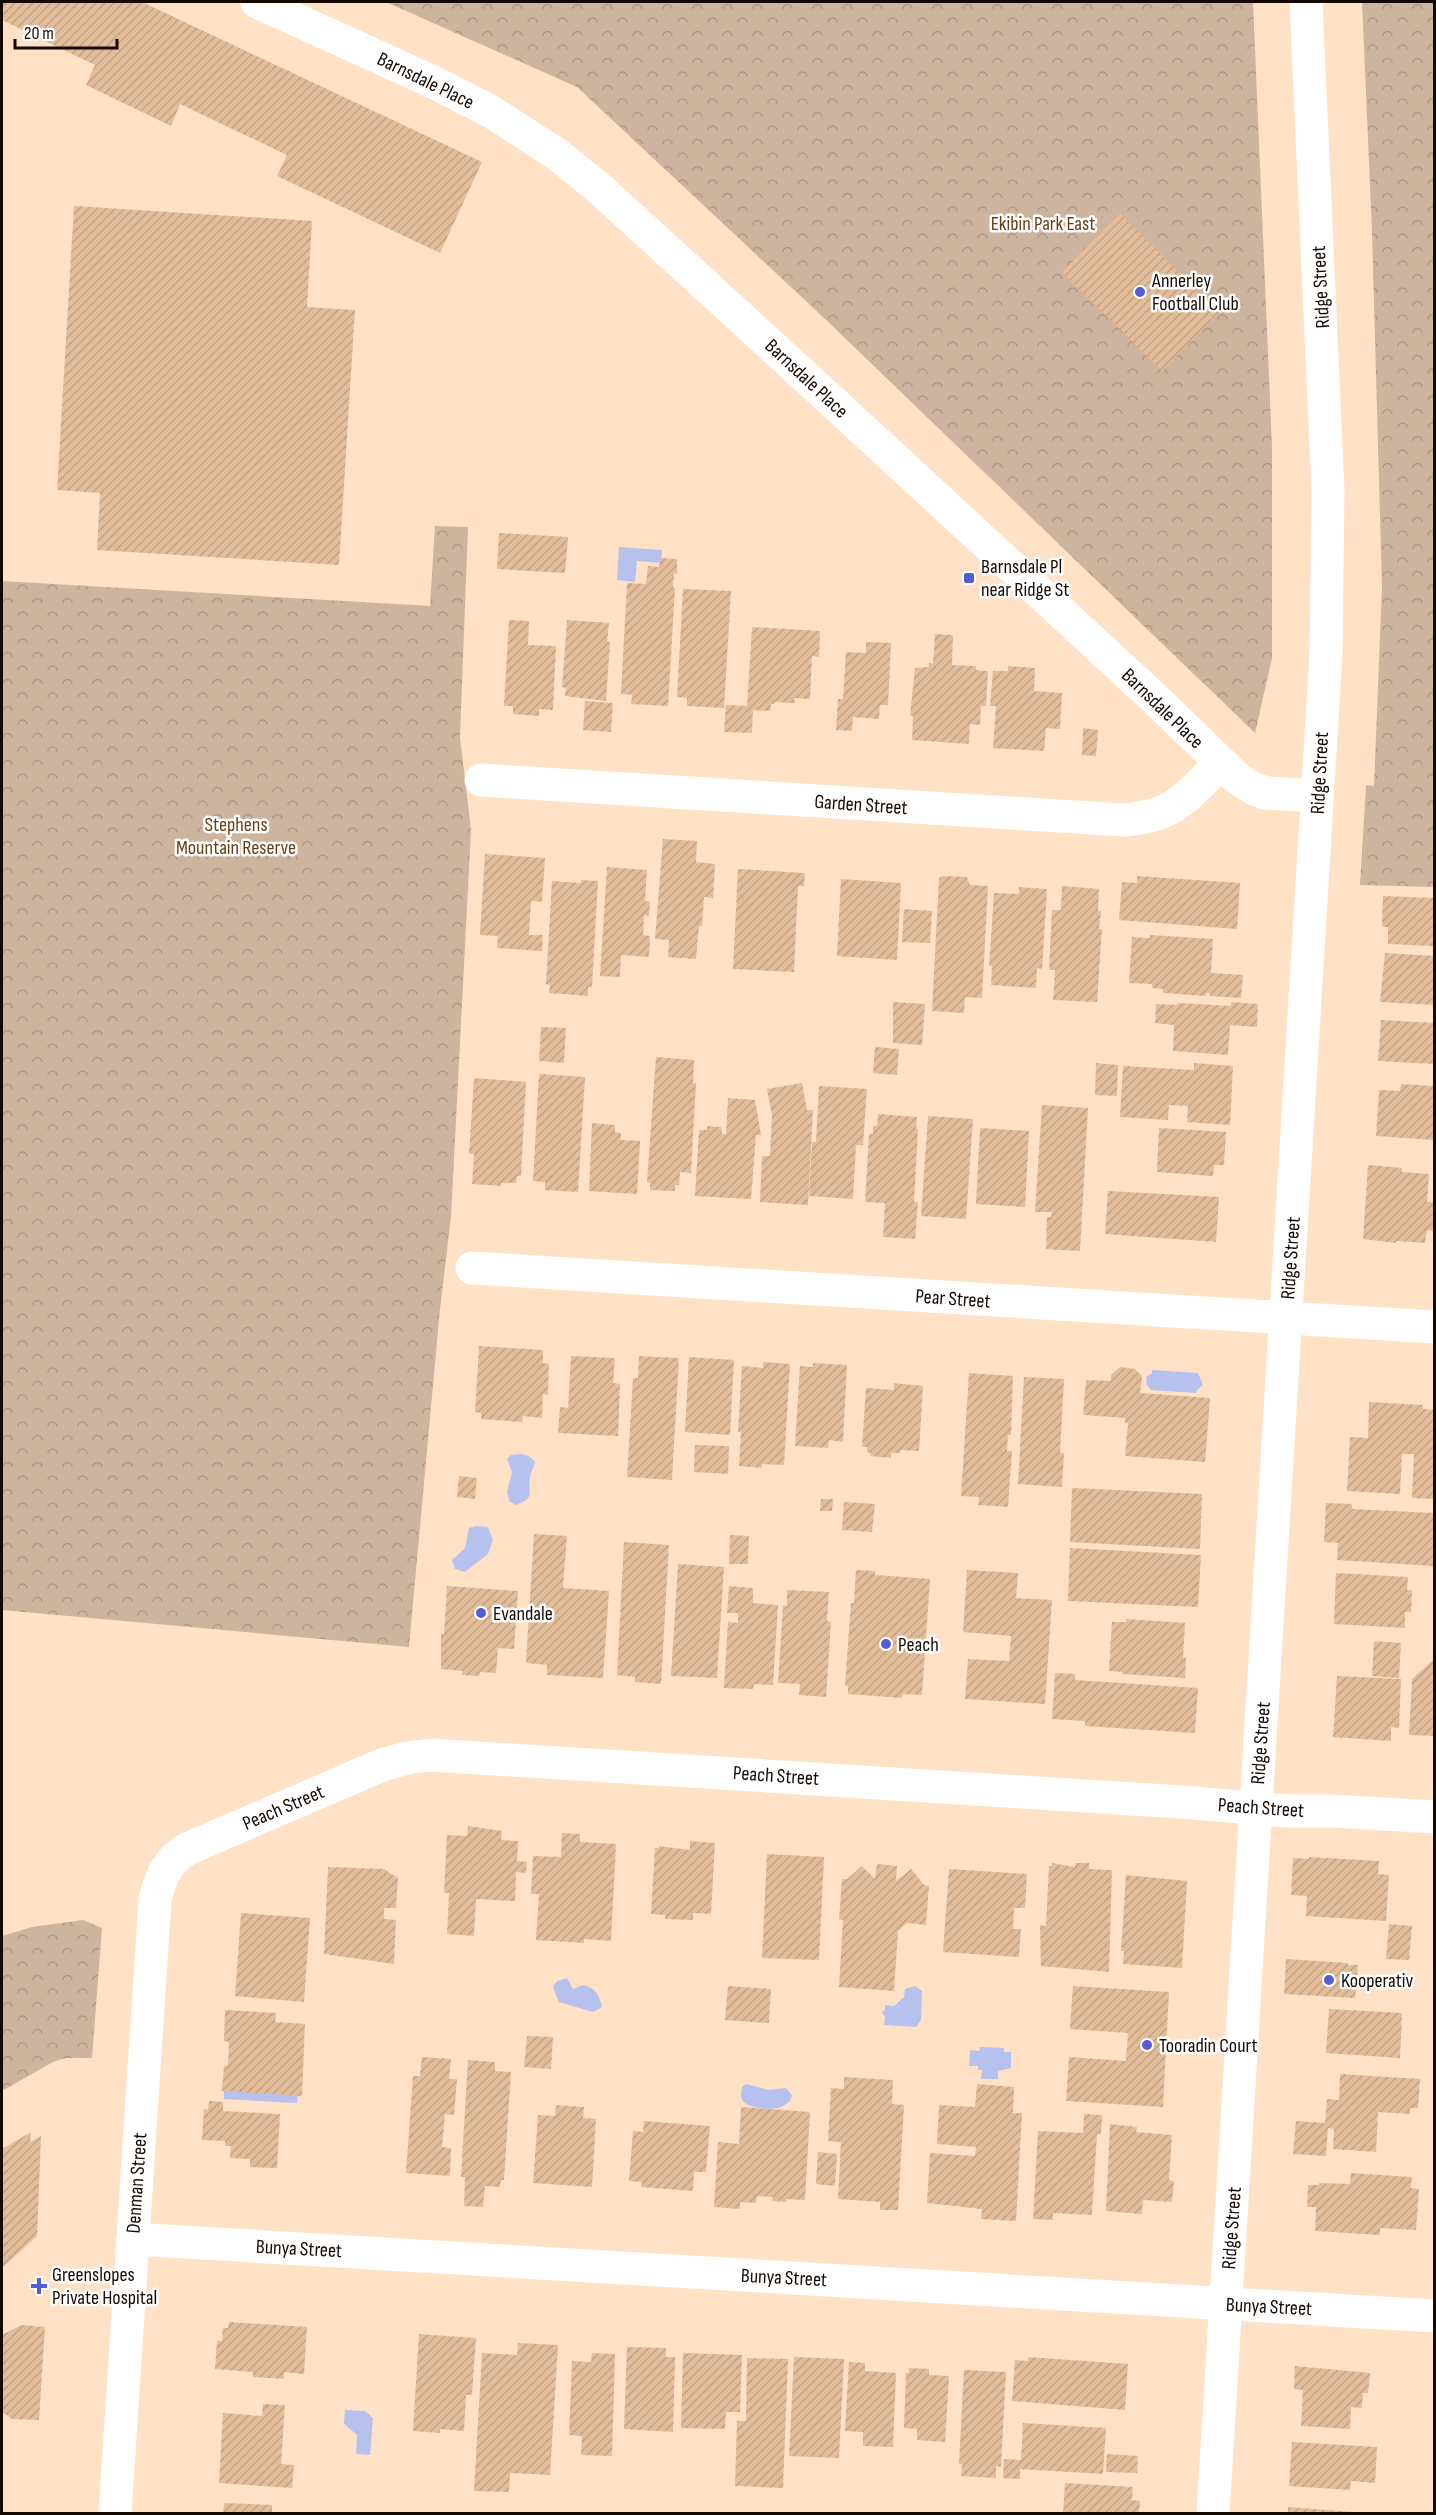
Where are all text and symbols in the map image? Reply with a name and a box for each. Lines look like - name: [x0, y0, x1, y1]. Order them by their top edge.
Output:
- scale bar: [15, 12, 117, 50]
- text: 20 m: [24, 23, 54, 44]
- street label: Barnsdale Place: [373, 47, 478, 115]
- park label: Ekibin Park East: [991, 212, 1095, 236]
- street label: Ridge Street: [1307, 245, 1335, 329]
- place label: Annerley Football Club: [1151, 269, 1239, 316]
- marker: Annerley Football Club: [1133, 285, 1147, 299]
- street label: Barnsdale Place: [760, 334, 853, 423]
- place label: Barnsdale Pl near Ridge St: [981, 555, 1069, 602]
- marker: Barnsdale Pl near Ridge St: [962, 571, 976, 585]
- street label: Barnsdale Place: [1116, 664, 1208, 754]
- street label: Ridge Street: [1306, 731, 1334, 815]
- street label: Garden Street: [814, 790, 908, 820]
- park label: Stephens Mountain Reserve: [176, 813, 296, 860]
- street label: Ridge Street: [1276, 1216, 1306, 1300]
- street label: Pear Street: [915, 1284, 991, 1314]
- place label: Evandale: [493, 1602, 553, 1626]
- marker: Evandale: [474, 1606, 488, 1620]
- place label: Peach: [898, 1633, 939, 1657]
- marker: Peach: [879, 1637, 893, 1651]
- street label: Ridge Street: [1246, 1701, 1276, 1785]
- street label: Peach Street: [732, 1761, 820, 1791]
- street label: Peach Street: [239, 1780, 328, 1836]
- street label: Peach Street: [1217, 1793, 1305, 1823]
- place label: Kooperativ: [1341, 1969, 1414, 1993]
- marker: Kooperativ: [1322, 1973, 1336, 1987]
- place label: Tooradin Court: [1159, 2034, 1258, 2058]
- marker: Tooradin Court: [1140, 2038, 1154, 2052]
- street label: Denman Street: [122, 2132, 152, 2234]
- street label: Ridge Street: [1217, 2186, 1247, 2270]
- street label: Bunya Street: [255, 2235, 343, 2263]
- place label: Greenslopes Private Hospital: [52, 2263, 157, 2310]
- street label: Bunya Street: [740, 2264, 828, 2292]
- marker: Greenslopes Private Hospital: [30, 2277, 48, 2295]
- street label: Bunya Street: [1225, 2293, 1313, 2321]

